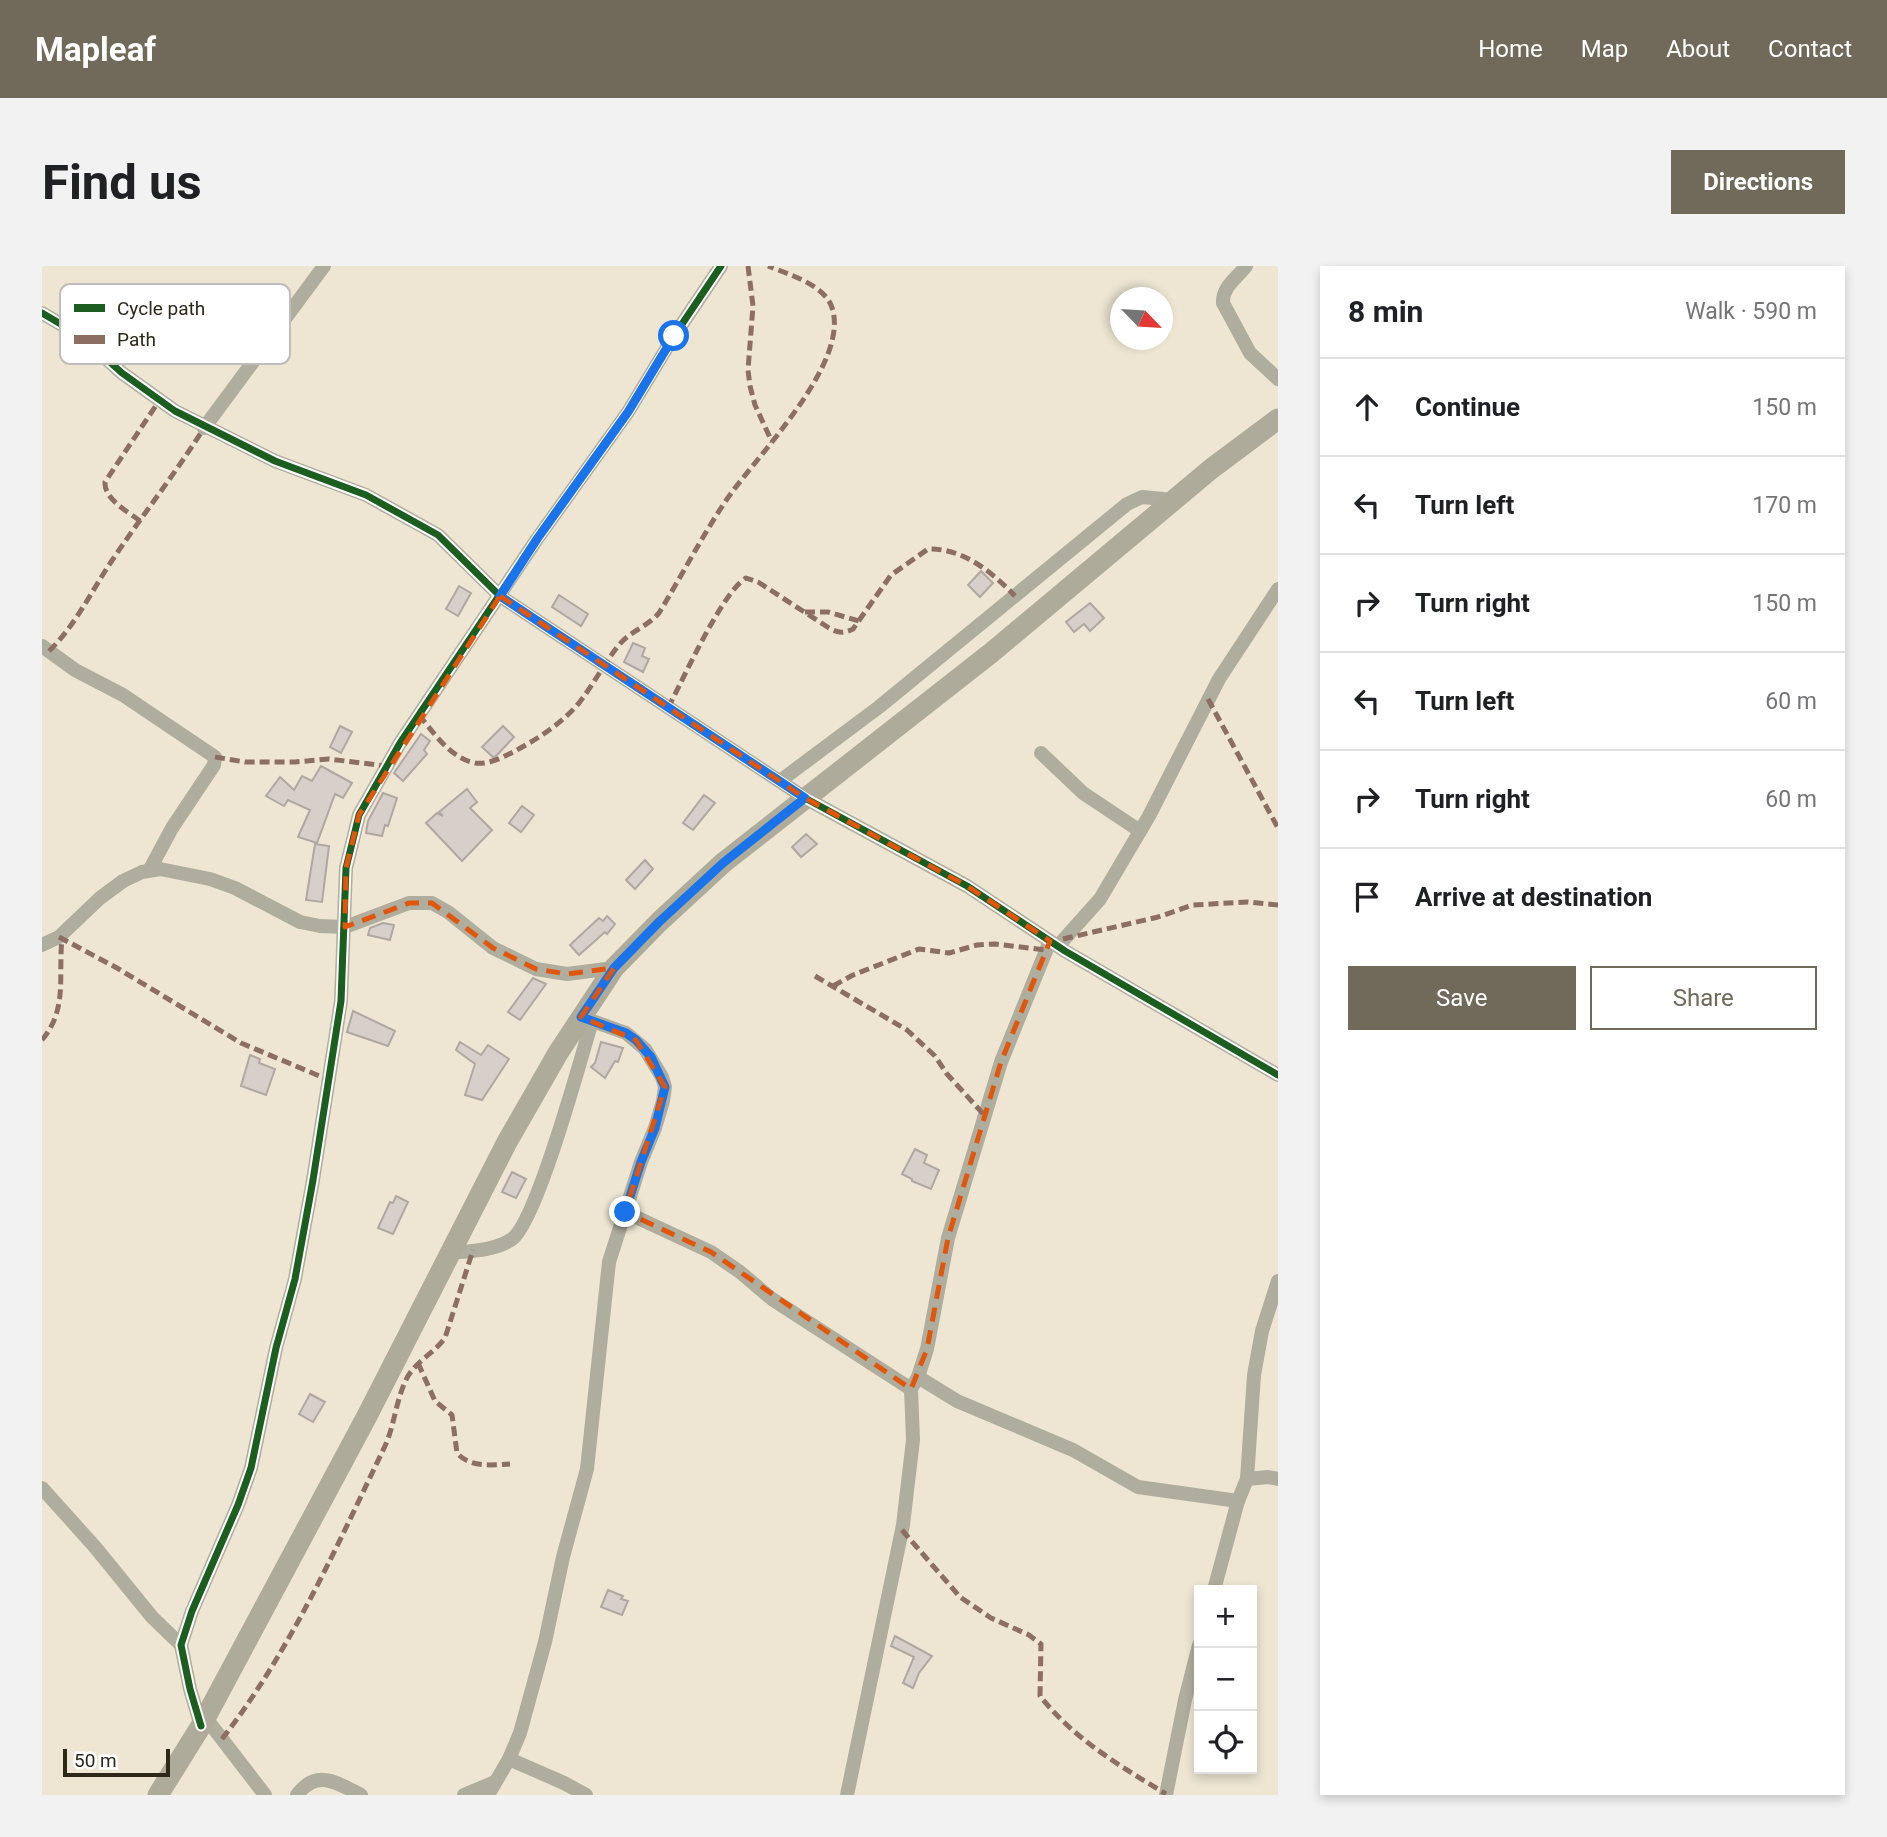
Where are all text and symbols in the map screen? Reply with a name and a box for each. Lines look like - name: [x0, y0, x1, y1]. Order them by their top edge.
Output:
- text: Mapleaf: [35, 30, 156, 69]
- text: Home: [1478, 35, 1543, 63]
- text: Map: [1581, 35, 1628, 63]
- text: About: [1666, 35, 1730, 63]
- text: Contact: [1768, 35, 1852, 63]
- button: Directions: [1671, 150, 1845, 214]
- text: Find us: [42, 154, 202, 211]
- legend: [60, 284, 290, 364]
- north arrow: [1110, 287, 1173, 350]
- text: 8 min: [1348, 294, 1423, 329]
- text: Cycle path: [117, 297, 205, 320]
- text: Walk · 590 m: [1685, 298, 1817, 325]
- route start: [658, 320, 689, 351]
- text: Path: [117, 328, 156, 351]
- icon: ahead: [1348, 388, 1386, 426]
- text: Continue: [1415, 392, 1520, 422]
- text: 150 m: [1752, 394, 1817, 421]
- icon: left: [1348, 486, 1386, 524]
- text: Turn left: [1415, 490, 1514, 520]
- text: 170 m: [1752, 492, 1817, 519]
- icon: right: [1348, 584, 1386, 622]
- text: Turn right: [1415, 588, 1530, 618]
- text: 150 m: [1752, 590, 1817, 617]
- icon: left: [1348, 682, 1386, 720]
- text: Turn left: [1415, 686, 1514, 716]
- text: 60 m: [1765, 688, 1817, 715]
- icon: right: [1348, 780, 1386, 818]
- text: Turn right: [1415, 784, 1530, 814]
- text: 60 m: [1765, 786, 1817, 813]
- icon: arrive: [1348, 878, 1386, 916]
- text: Arrive at destination: [1415, 882, 1652, 912]
- button: Save: [1348, 966, 1576, 1030]
- button: Share: [1590, 966, 1817, 1030]
- route end: [609, 1196, 640, 1227]
- map controls: [1194, 1585, 1257, 1774]
- button: +: [1194, 1585, 1257, 1648]
- button: −: [1194, 1648, 1257, 1711]
- button: locate: [1194, 1711, 1257, 1774]
- scale bar: [63, 1746, 170, 1778]
- text: 50 m: [74, 1749, 117, 1772]

